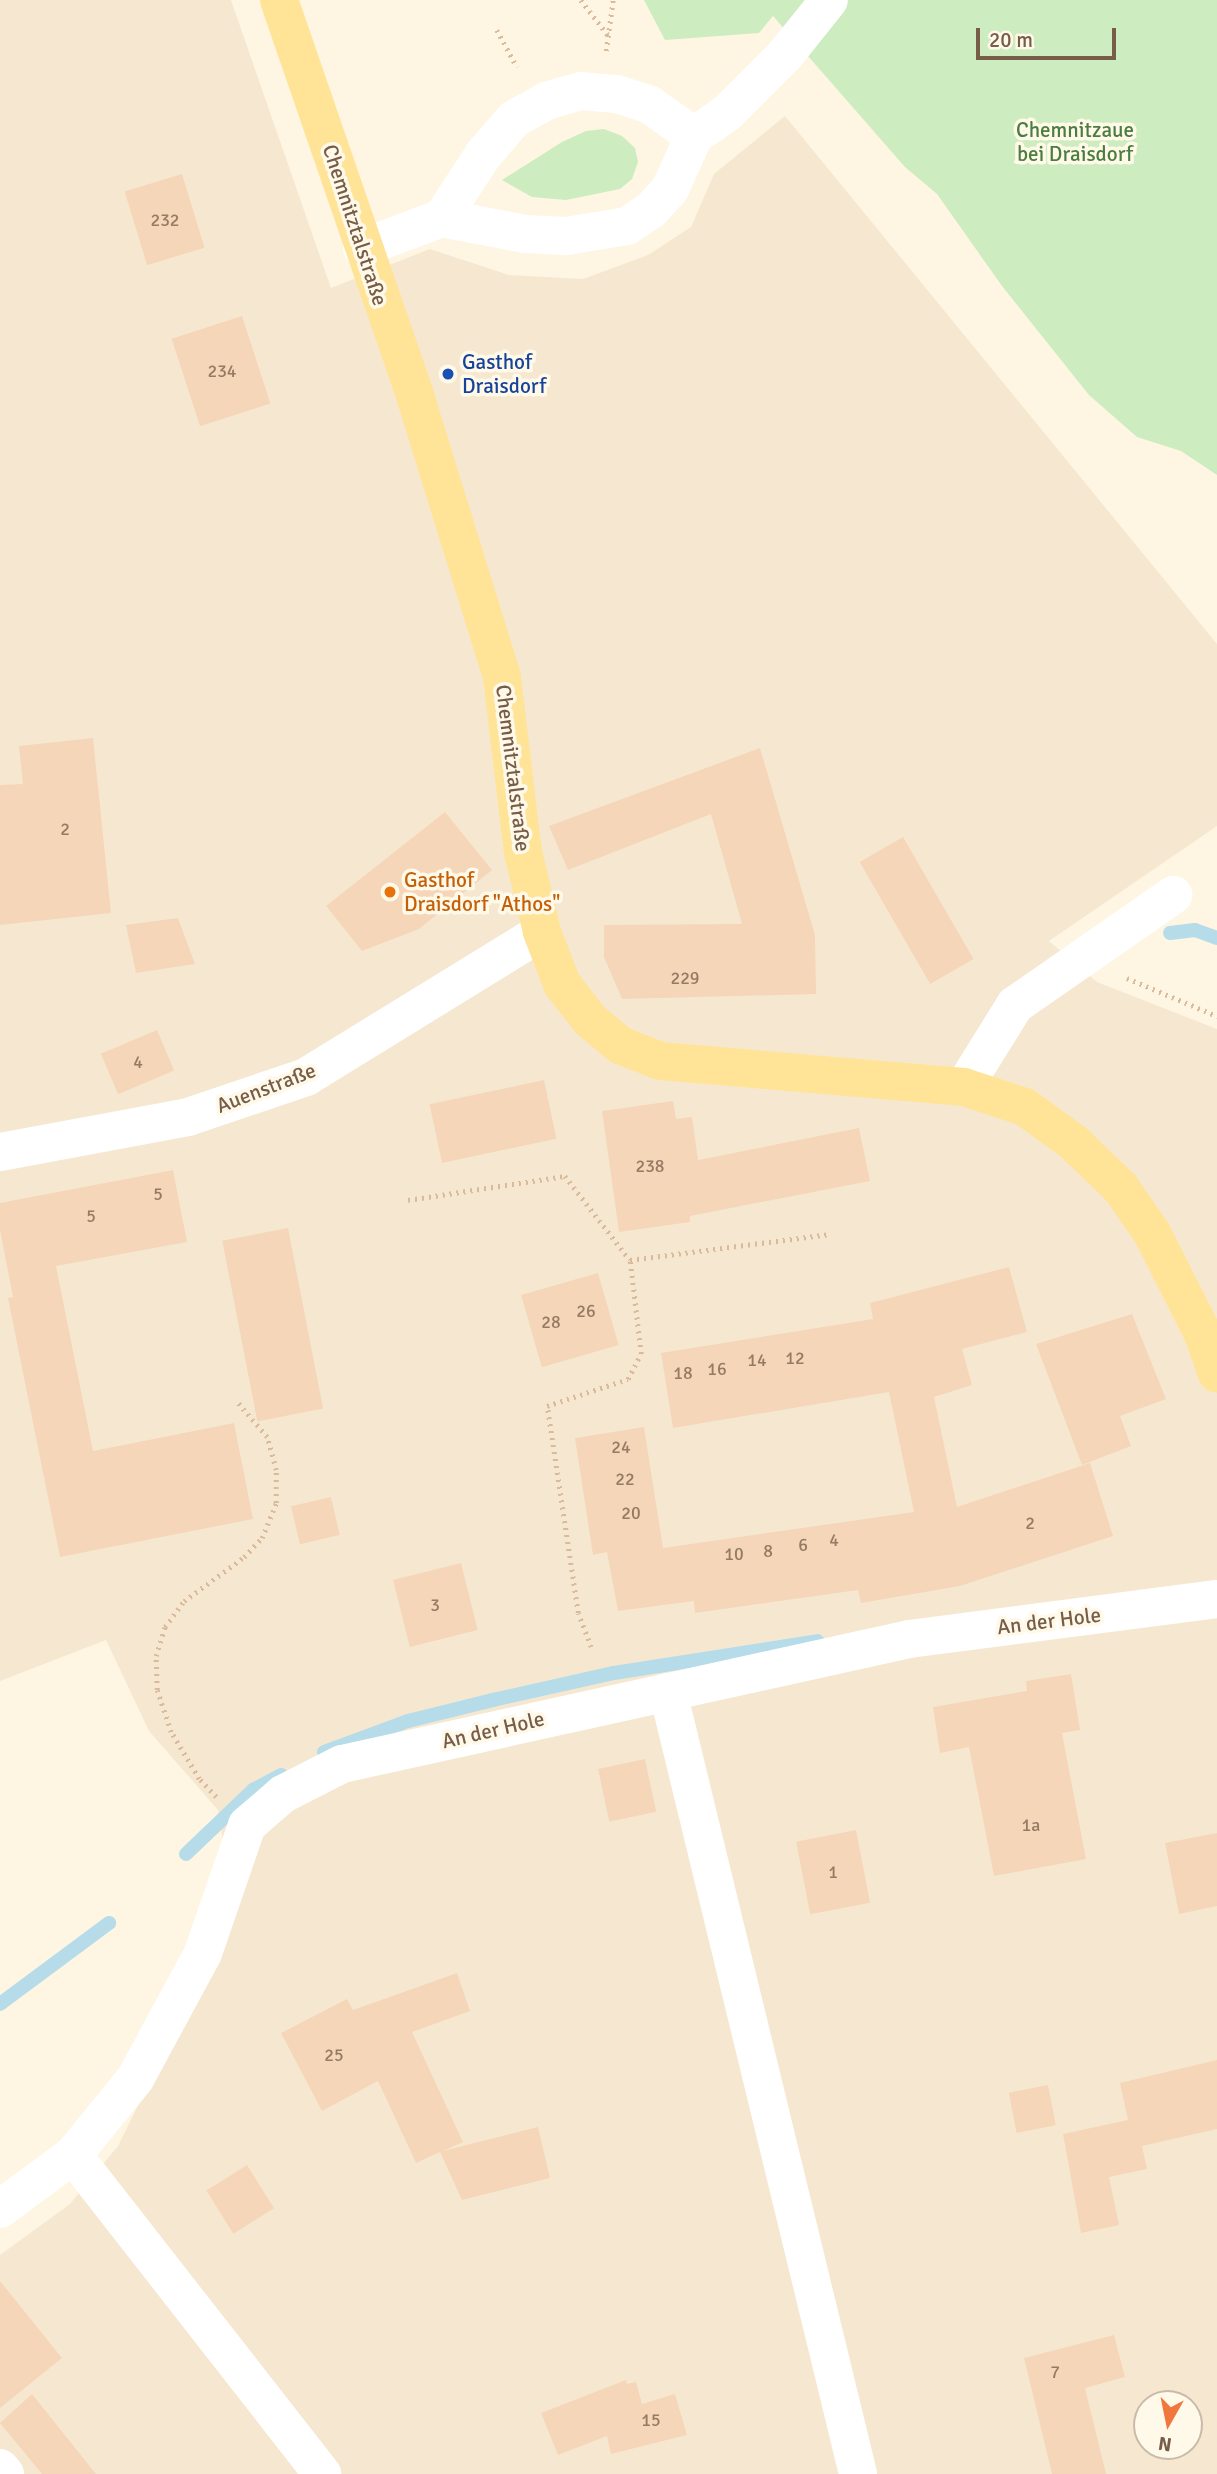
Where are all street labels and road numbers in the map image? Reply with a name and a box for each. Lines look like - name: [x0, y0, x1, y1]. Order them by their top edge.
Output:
- street label: Chemnitztalstraße: [317, 141, 393, 309]
- street label: Chemnitztalstraße: [490, 683, 536, 853]
- street label: Auenstraße: [213, 1058, 319, 1118]
- street label: An der Hole: [996, 1602, 1102, 1640]
- street label: An der Hole: [439, 1706, 547, 1754]

